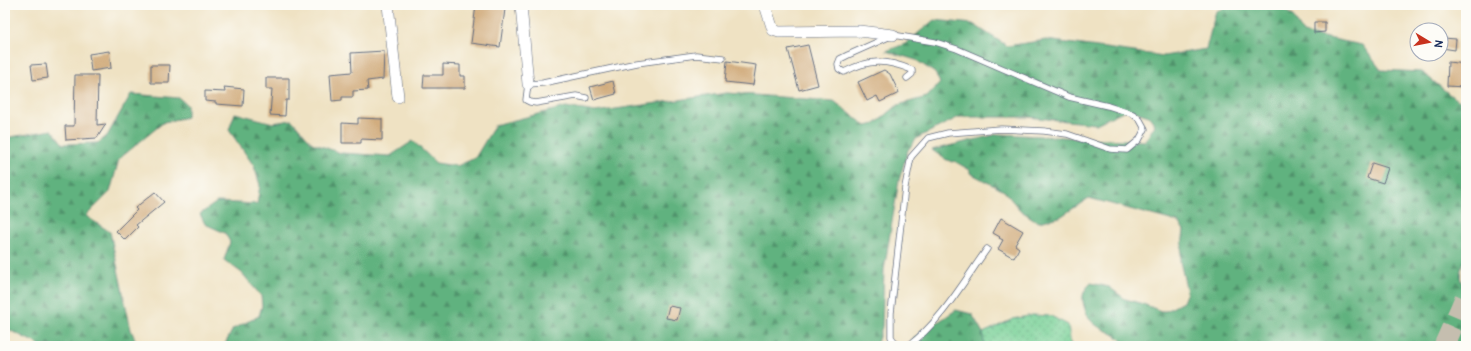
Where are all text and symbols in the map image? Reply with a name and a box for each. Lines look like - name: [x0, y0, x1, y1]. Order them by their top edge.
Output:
- north arrow: [1409, 22, 1449, 62]
- text: N: [1431, 39, 1445, 49]

